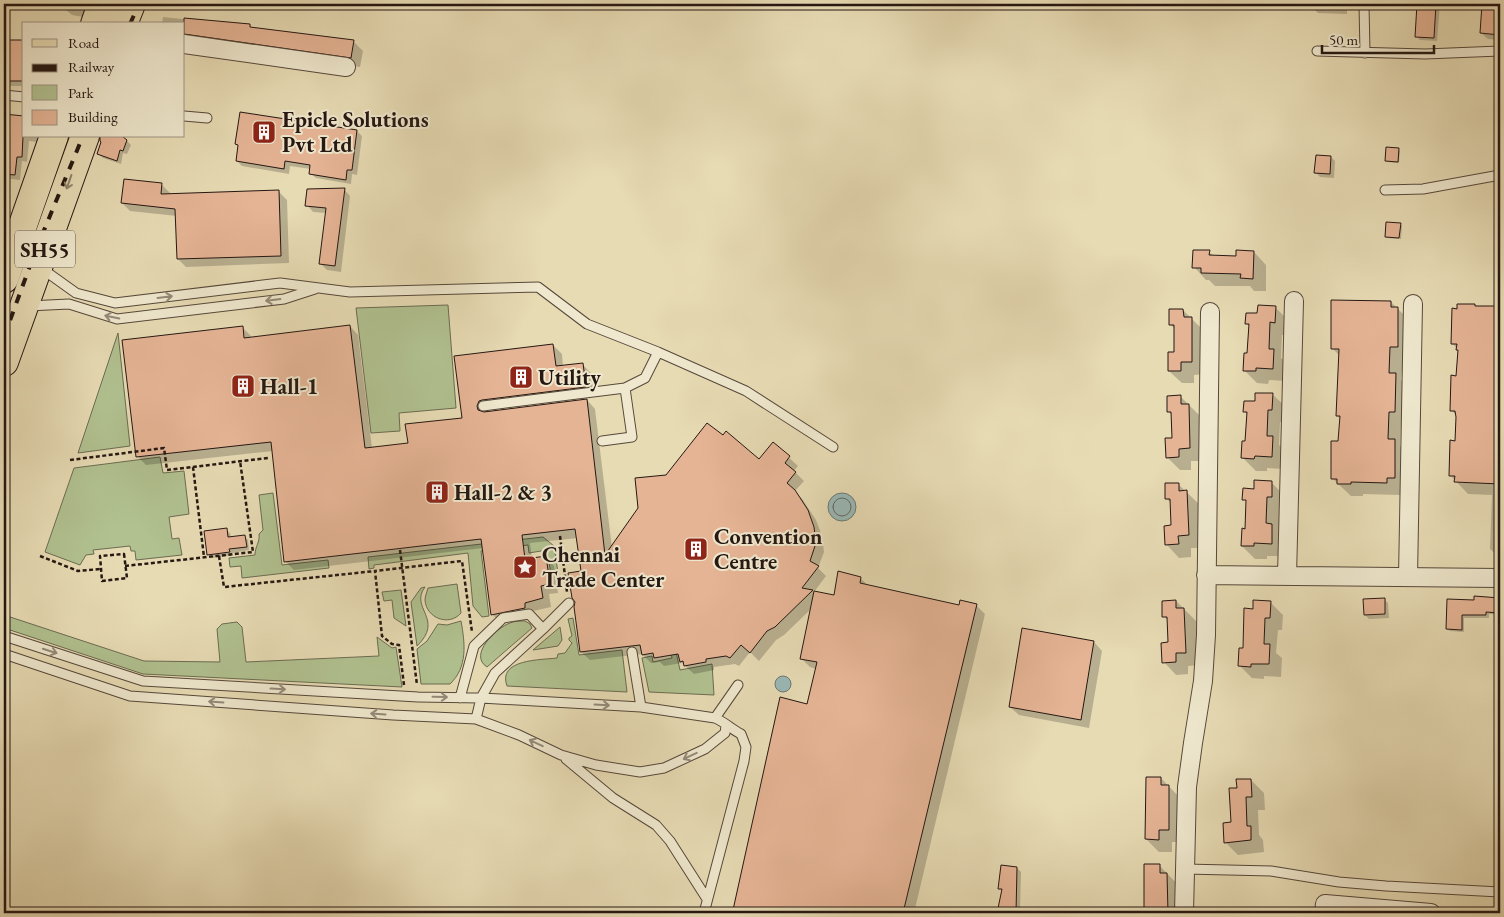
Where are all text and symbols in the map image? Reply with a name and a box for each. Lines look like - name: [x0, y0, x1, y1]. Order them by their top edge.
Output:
- legend: [22, 22, 185, 138]
- scale bar: [1322, 22, 1434, 54]
- text: 50 m: [1329, 30, 1358, 49]
- text: Road: [68, 33, 100, 52]
- text: Railway: [68, 57, 115, 76]
- text: Park: [68, 83, 95, 102]
- place label: Epicle Solutions Pvt Ltd: [282, 105, 429, 159]
- text: Building: [68, 107, 118, 126]
- building icon: Epicle Solutions Pvt Ltd: [251, 119, 277, 145]
- one-way arrow: [64, 174, 73, 190]
- road number: SH55: [15, 230, 75, 268]
- one-way arrow: [157, 292, 173, 302]
- one-way arrow: [265, 295, 281, 305]
- one-way arrow: [104, 312, 120, 321]
- place label: Utility: [538, 363, 601, 392]
- building icon: Utility: [508, 364, 534, 390]
- place label: Hall-1: [260, 372, 318, 401]
- building icon: Hall-1: [230, 373, 256, 399]
- place label: Hall-2 & 3: [454, 478, 552, 507]
- building icon: Hall-2 & 3: [424, 479, 450, 505]
- place label: Convention Centre: [714, 522, 823, 576]
- building icon: Convention Centre: [683, 536, 709, 562]
- place label: Chennai Trade Center: [542, 540, 665, 594]
- place icon: Chennai Trade Center: [512, 554, 538, 580]
- one-way arrow: [42, 646, 58, 656]
- one-way arrow: [269, 684, 285, 693]
- one-way arrow: [432, 693, 448, 702]
- one-way arrow: [208, 697, 224, 707]
- one-way arrow: [594, 700, 610, 709]
- one-way arrow: [370, 709, 386, 718]
- one-way arrow: [528, 738, 543, 748]
- one-way arrow: [683, 751, 698, 761]

